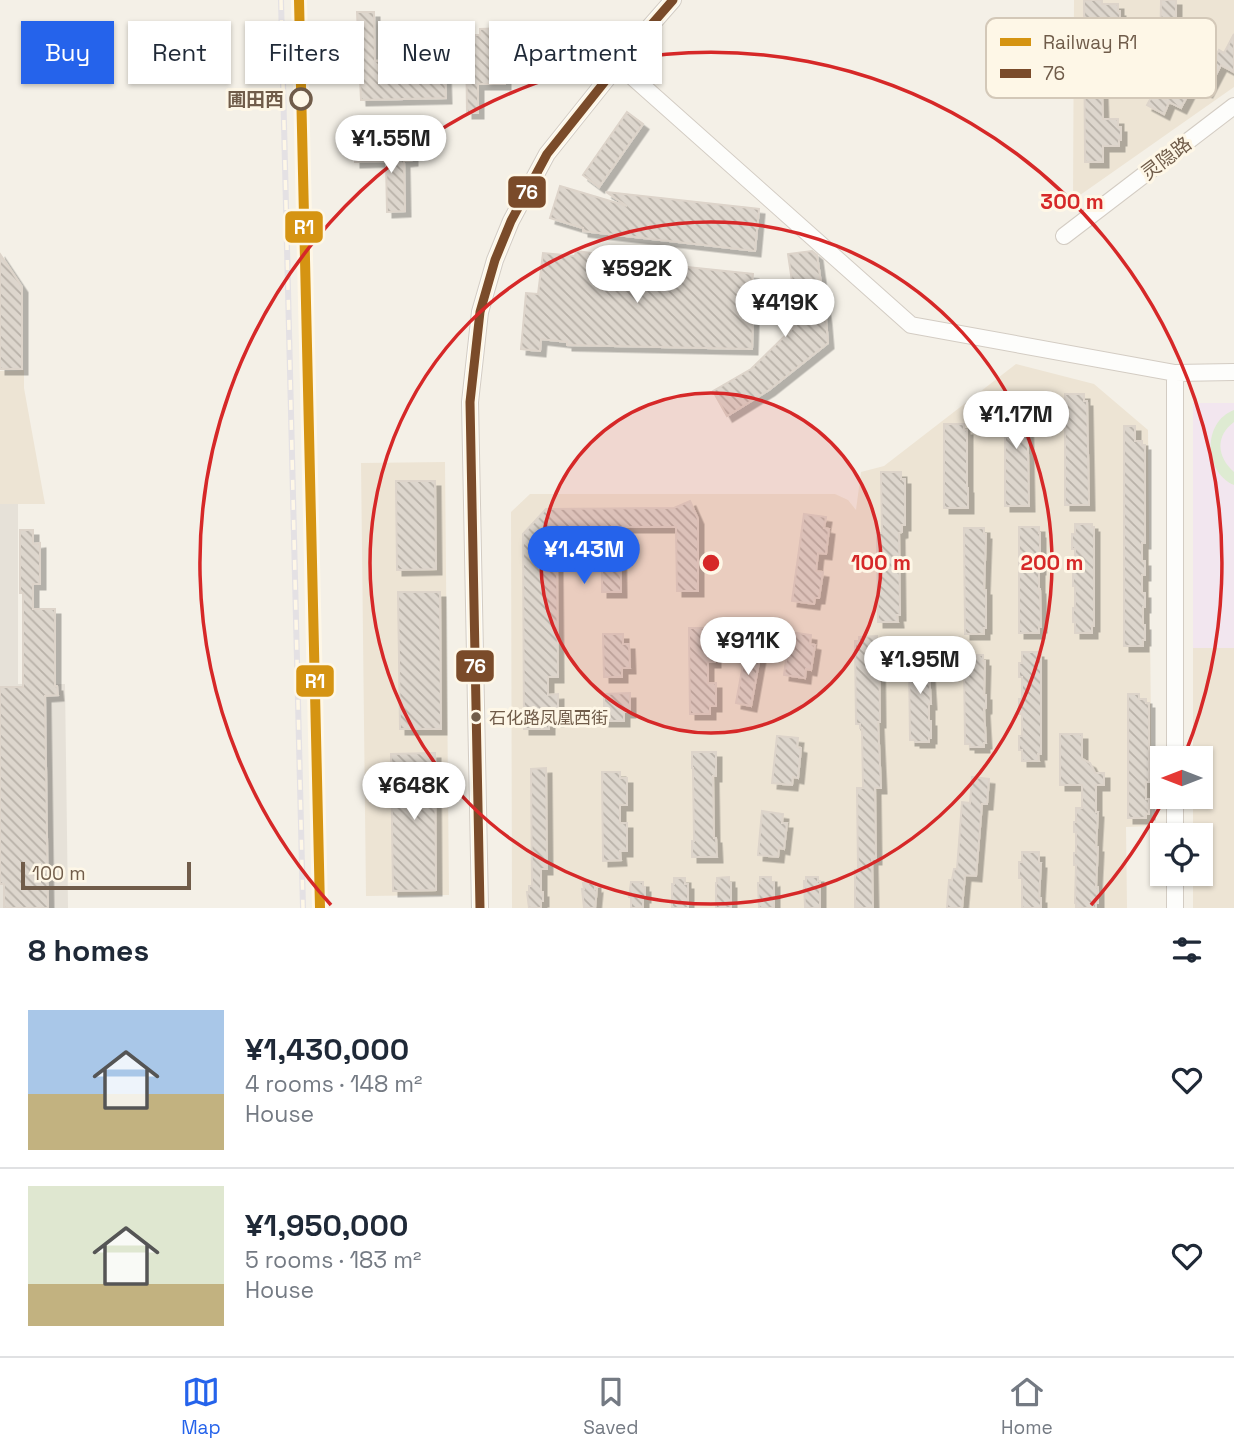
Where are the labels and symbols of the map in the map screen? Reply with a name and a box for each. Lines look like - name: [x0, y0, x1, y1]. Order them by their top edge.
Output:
- legend: [986, 18, 1216, 98]
- text: Railway R1: [1043, 30, 1137, 55]
- text: 76: [1043, 61, 1065, 86]
- place label: 圃田西: [227, 87, 284, 112]
- marker: 圃田西: [290, 88, 312, 110]
- pin: ¥1.55M: [334, 116, 448, 175]
- street label: 灵隐路: [1136, 131, 1197, 186]
- line badge: 76: [507, 175, 547, 209]
- text: 76: [516, 180, 538, 205]
- text: 300 m: [1040, 188, 1104, 215]
- line badge: R1: [284, 210, 324, 244]
- text: R1: [294, 215, 314, 240]
- pin: ¥592K: [588, 246, 686, 305]
- pin: ¥419K: [736, 280, 834, 339]
- pin: ¥1.17M: [959, 392, 1073, 451]
- pin: ¥1.43M: [527, 526, 641, 586]
- text: 100 m: [851, 549, 911, 576]
- text: 200 m: [1021, 549, 1083, 576]
- centre of rings: [699, 551, 723, 575]
- pin: ¥911K: [699, 618, 797, 677]
- pin: ¥1.95M: [863, 636, 977, 696]
- line badge: 76: [455, 649, 495, 683]
- text: 76: [464, 654, 486, 679]
- line badge: R1: [295, 664, 335, 698]
- text: R1: [305, 669, 325, 694]
- place label: 石化路凤凰西街: [489, 707, 608, 729]
- marker: 石化路凤凰西街: [469, 710, 483, 724]
- north arrow: [1150, 746, 1213, 808]
- pin: ¥648K: [365, 762, 463, 822]
- scale bar: [21, 859, 191, 891]

